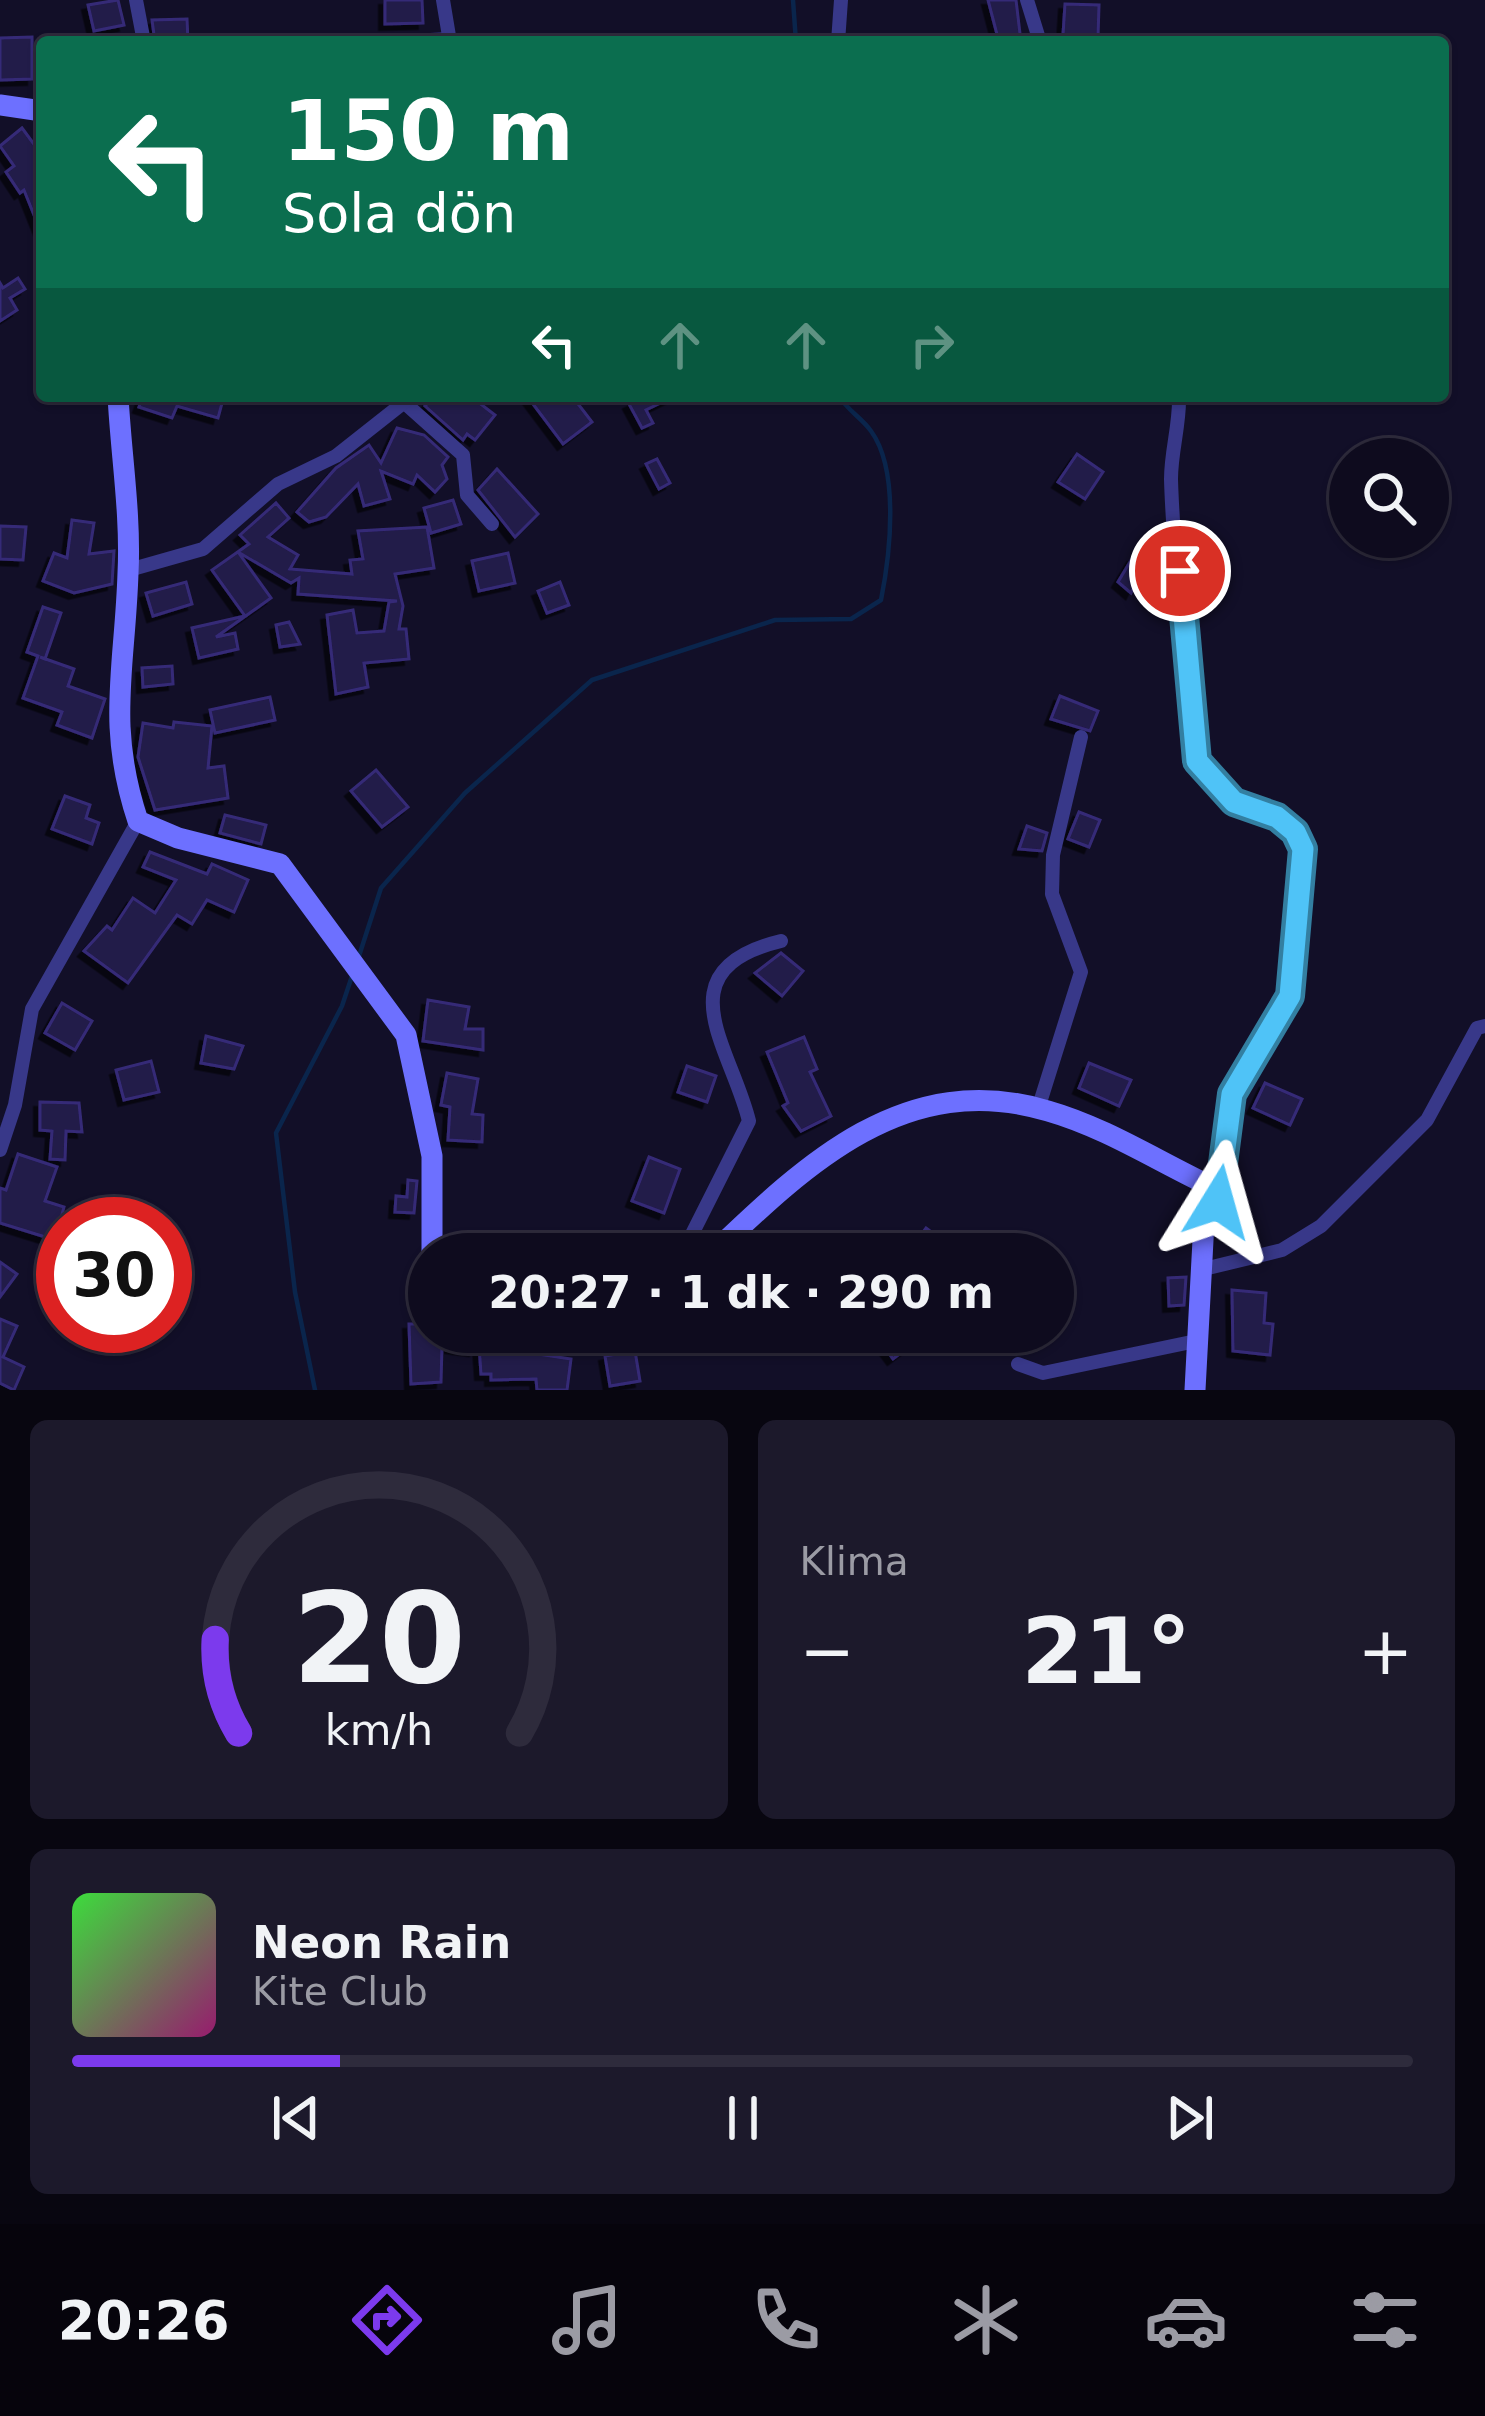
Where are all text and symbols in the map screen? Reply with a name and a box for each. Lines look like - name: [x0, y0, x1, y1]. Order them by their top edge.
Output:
- text: 150 m: [282, 82, 574, 180]
- icon: left: [84, 84, 240, 240]
- text: Sola dön: [282, 182, 516, 245]
- icon: left: [521, 312, 587, 378]
- icon: ahead: [647, 312, 713, 378]
- icon: ahead: [773, 312, 839, 378]
- icon: right: [899, 312, 965, 378]
- map controls: [1329, 438, 1449, 558]
- button: search: [1329, 438, 1449, 558]
- pin: [1129, 520, 1231, 622]
- icon: arrive: [1147, 538, 1213, 604]
- position arrow: [1155, 1139, 1281, 1265]
- speed limit sign: 30: [36, 1197, 192, 1353]
- text: 20:27 · 1 dk · 290 m: [488, 1266, 994, 1319]
- text: Klima: [800, 1539, 909, 1584]
- text: 20: [292, 1566, 466, 1711]
- text: 21°: [1021, 1599, 1191, 1704]
- text: −: [800, 1613, 855, 1690]
- text: +: [1358, 1613, 1413, 1690]
- text: km/h: [325, 1704, 433, 1754]
- text: Neon Rain: [252, 1916, 511, 1969]
- text: Kite Club: [252, 1969, 428, 2014]
- icon: previous: [263, 2085, 329, 2151]
- icon: pause: [710, 2085, 776, 2151]
- icon: next: [1157, 2085, 1223, 2151]
- icon: directions: [345, 2278, 429, 2362]
- icon: music: [545, 2278, 629, 2362]
- icon: phone: [744, 2278, 828, 2362]
- icon: climate: [944, 2278, 1028, 2362]
- icon: car: [1144, 2278, 1228, 2362]
- icon: filters: [1343, 2278, 1427, 2362]
- text: 20:26: [58, 2289, 230, 2352]

